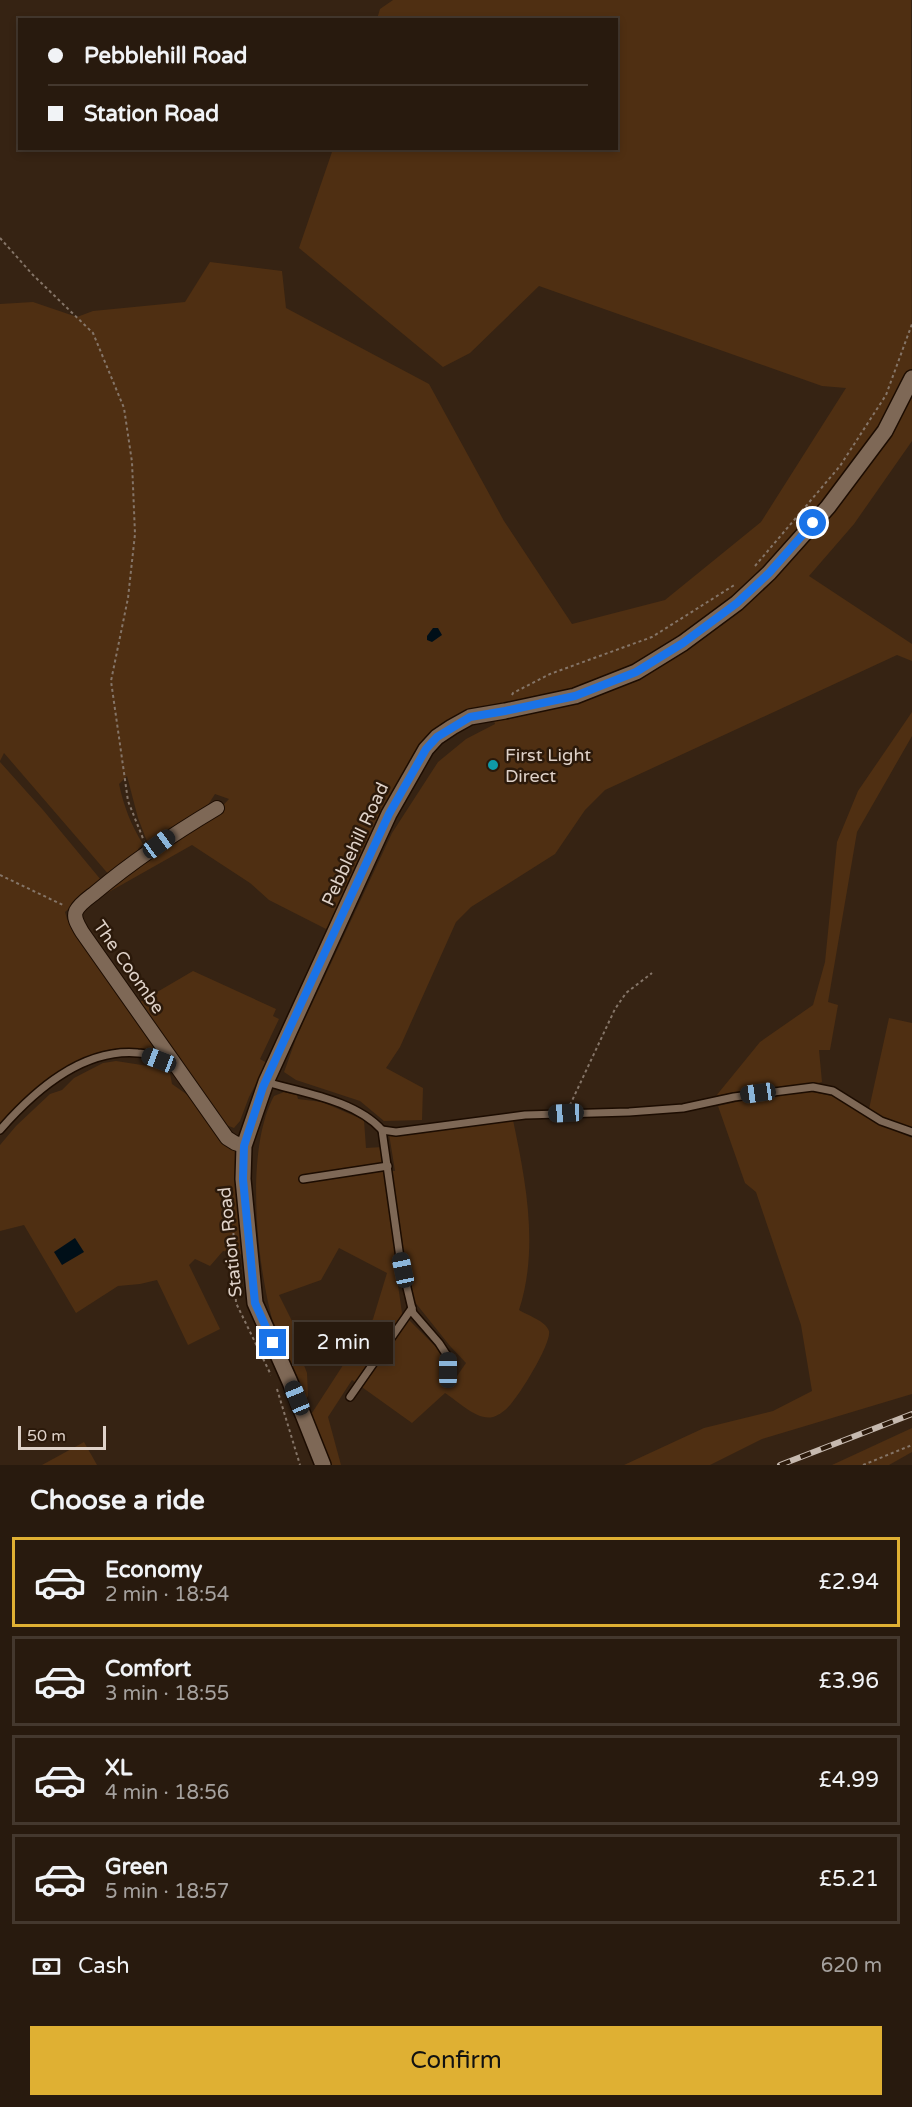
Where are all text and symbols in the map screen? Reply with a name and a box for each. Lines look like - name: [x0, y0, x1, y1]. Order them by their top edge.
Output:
- text: Pebblehill Road: [84, 43, 247, 69]
- text: Station Road: [84, 101, 219, 127]
- route start: [799, 509, 826, 536]
- place label: First Light Direct: [505, 744, 591, 787]
- marker: First Light Direct: [486, 758, 500, 772]
- street label: Pebblehill Road: [317, 779, 393, 909]
- car: [139, 826, 179, 862]
- street label: The Coombe: [89, 916, 169, 1018]
- car: [139, 1045, 179, 1075]
- car: [739, 1082, 777, 1104]
- car: [548, 1103, 584, 1123]
- street label: Station Road: [213, 1186, 247, 1298]
- car: [390, 1251, 416, 1289]
- callout: 2 min: [294, 1322, 393, 1364]
- route end: [259, 1329, 286, 1356]
- text: 2 min: [317, 1331, 370, 1355]
- car: [439, 1352, 457, 1388]
- car: [282, 1378, 312, 1418]
- scale bar: [18, 1423, 106, 1450]
- text: 50 m: [27, 1426, 66, 1446]
- text: Choose a ride: [30, 1484, 205, 1517]
- icon: car: [33, 1555, 87, 1609]
- text: Economy: [105, 1557, 202, 1583]
- text: £2.94: [819, 1569, 879, 1595]
- text: 2 min · 18:54: [105, 1583, 229, 1607]
- icon: car: [33, 1654, 87, 1708]
- text: Comfort: [105, 1656, 191, 1682]
- text: £3.96: [819, 1668, 879, 1694]
- text: 3 min · 18:55: [105, 1682, 229, 1706]
- icon: car: [33, 1753, 87, 1807]
- text: XL: [105, 1755, 132, 1781]
- text: £4.99: [819, 1767, 879, 1793]
- text: 4 min · 18:56: [105, 1781, 229, 1805]
- icon: car: [33, 1852, 87, 1906]
- text: Green: [105, 1854, 168, 1880]
- text: £5.21: [819, 1866, 879, 1892]
- text: 5 min · 18:57: [105, 1880, 229, 1904]
- icon: cash: [30, 1950, 63, 1983]
- text: Cash: [78, 1953, 130, 1979]
- text: 620 m: [821, 1954, 882, 1978]
- button: Confirm: [30, 2026, 882, 2095]

